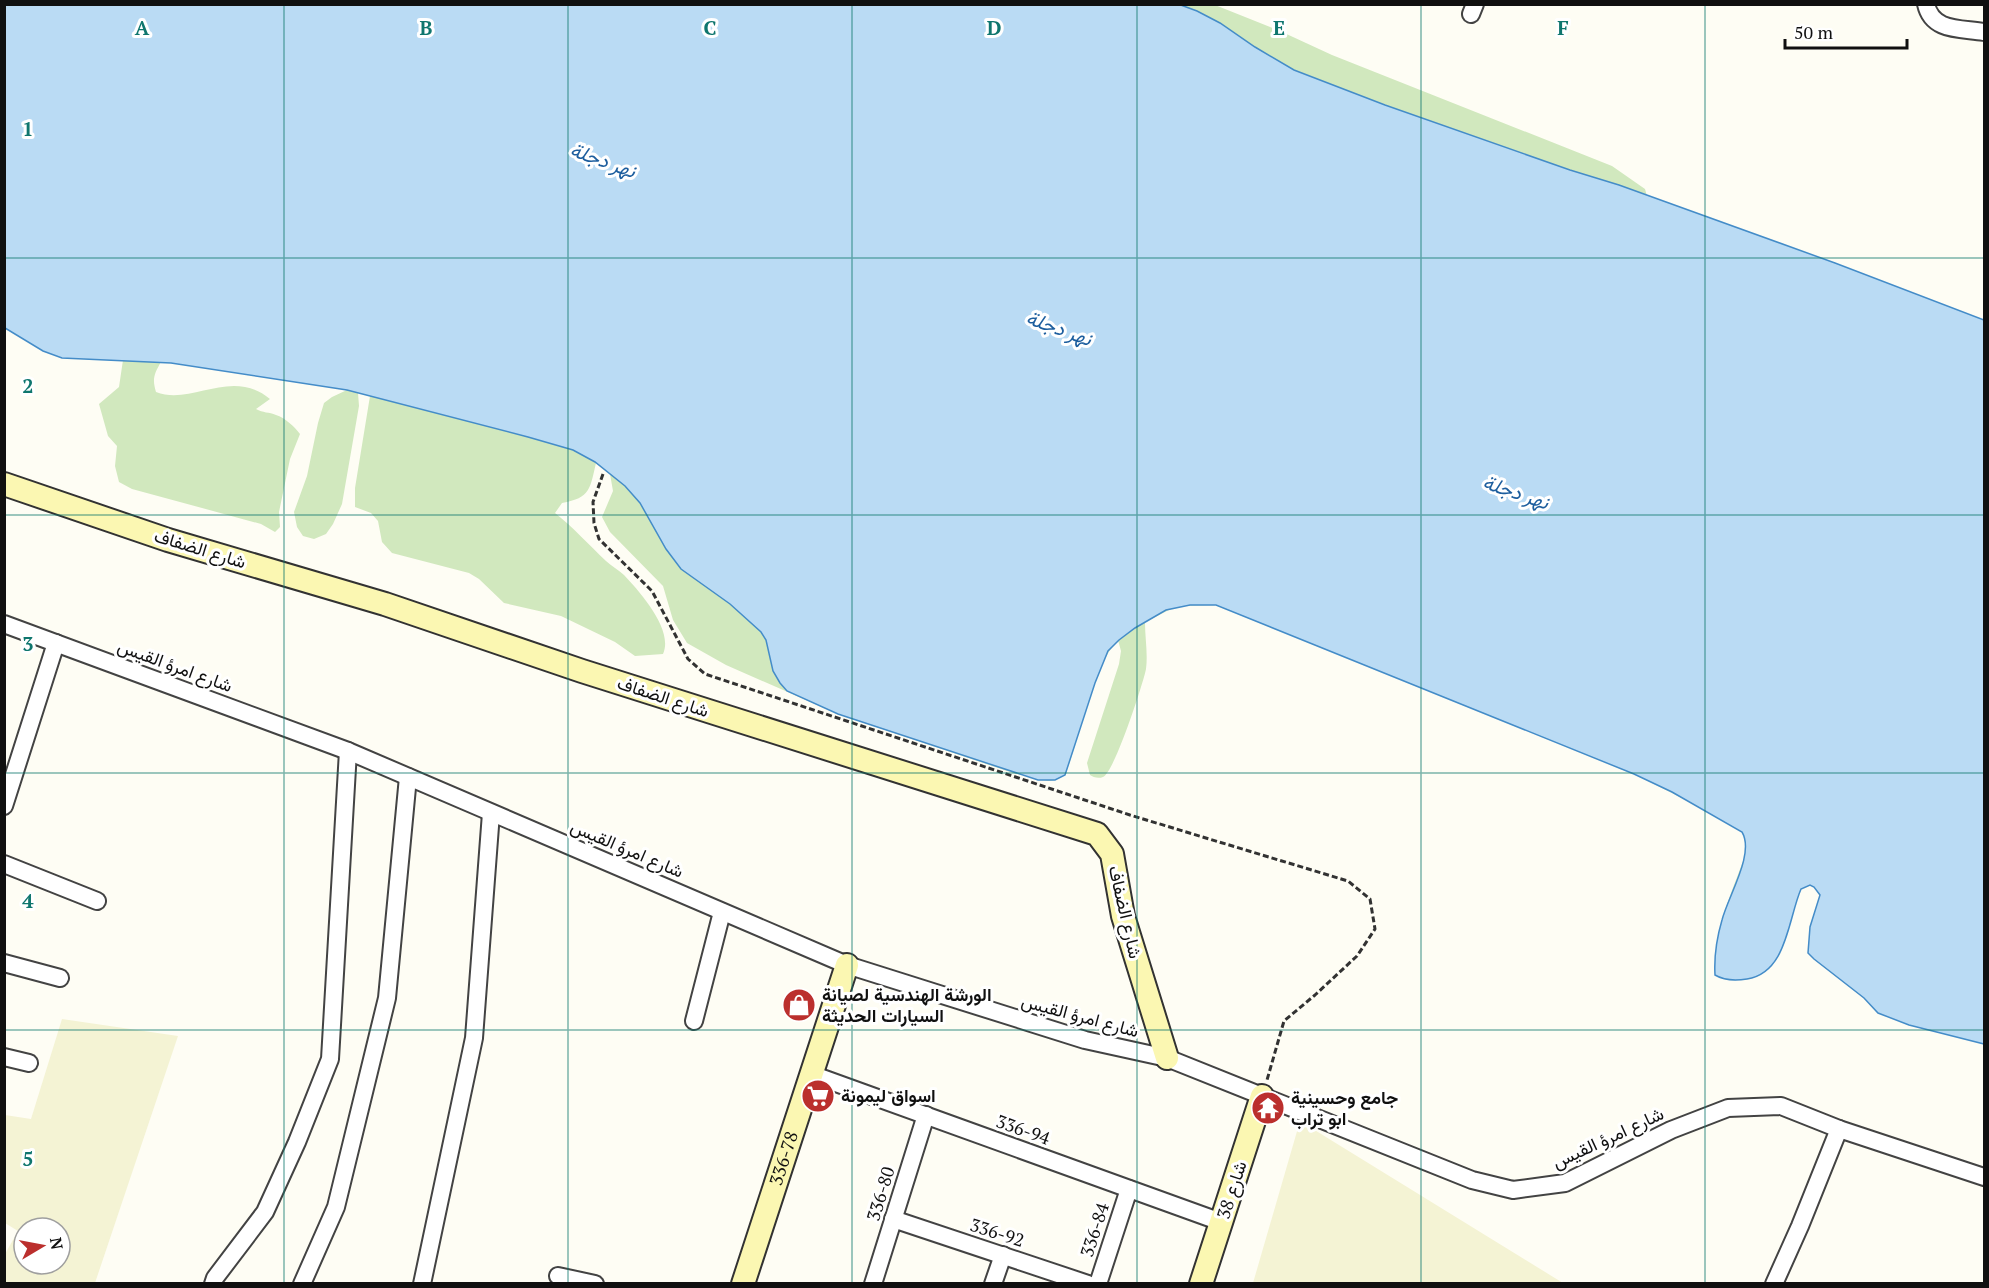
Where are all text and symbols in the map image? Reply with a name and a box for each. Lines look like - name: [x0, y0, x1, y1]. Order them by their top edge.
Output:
- scale bar: [1785, 12, 1906, 50]
- text: A: [135, 14, 150, 41]
- text: B: [420, 14, 433, 41]
- text: C: [703, 14, 717, 41]
- text: D: [987, 14, 1001, 41]
- text: E: [1273, 14, 1285, 41]
- text: F: [1557, 14, 1569, 41]
- text: 50 m: [1794, 20, 1834, 44]
- text: 1: [22, 115, 34, 142]
- water label: نهر دجلة: [567, 135, 641, 184]
- water label: نهر دجلة: [1023, 303, 1097, 352]
- text: 2: [22, 372, 34, 399]
- water label: نهر دجلة: [1480, 468, 1554, 516]
- street label: شارع الضفاف: [151, 523, 249, 574]
- text: 3: [22, 630, 34, 657]
- street label: شارع امرؤ القيس: [114, 633, 236, 698]
- street label: شارع الضفاف: [614, 670, 712, 723]
- street label: شارع امرؤ القيس: [567, 813, 688, 884]
- street label: شارع الضفاف: [1103, 863, 1148, 961]
- text: 4: [22, 887, 34, 914]
- place label: الورشة الهندسية لصيانة السيارات الحديثة: [822, 982, 992, 1027]
- shop icon: الورشة الهندسية لصيانة السيارات الحديثة: [781, 987, 817, 1023]
- street label: شارع امرؤ القيس: [1019, 988, 1142, 1043]
- supermarket icon: اسواق ليمونة: [800, 1078, 836, 1114]
- place label: اسواق ليمونة: [841, 1083, 936, 1107]
- place label: جامع وحسينية ابو تراب: [1291, 1085, 1398, 1130]
- temple icon: جامع وحسينية ابو تراب: [1250, 1090, 1286, 1126]
- street label: شارع امرؤ القيس: [1548, 1101, 1668, 1174]
- street label: 336-94: [993, 1108, 1054, 1150]
- street label: 336-78: [763, 1128, 803, 1188]
- text: 5: [22, 1145, 34, 1172]
- street label: شارع 38: [1210, 1158, 1253, 1222]
- street label: 336-80: [860, 1164, 900, 1224]
- street label: 336-84: [1074, 1199, 1114, 1260]
- street label: 336-92: [967, 1212, 1027, 1252]
- north arrow: [12, 1216, 72, 1276]
- text: N: [45, 1236, 69, 1251]

